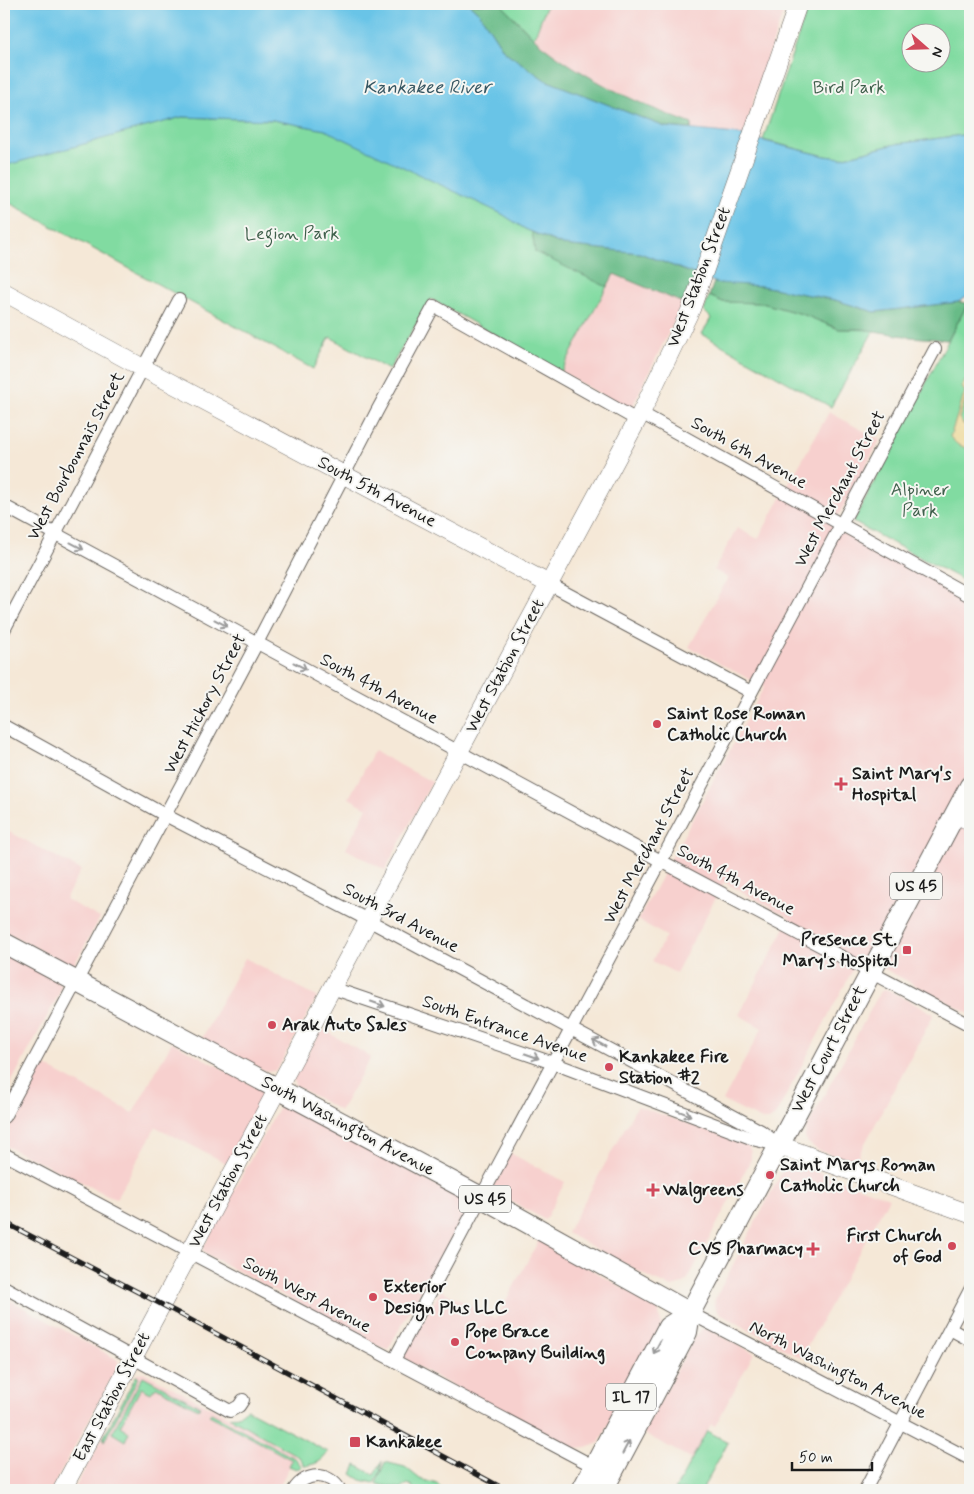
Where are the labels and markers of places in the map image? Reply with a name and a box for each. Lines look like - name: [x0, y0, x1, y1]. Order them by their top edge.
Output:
- place label: Saint Rose Roman Catholic Church: [667, 702, 806, 747]
- marker: Saint Rose Roman Catholic Church: [651, 718, 663, 730]
- place label: Saint Mary's Hospital: [852, 762, 951, 807]
- marker: Saint Mary's Hospital: [834, 777, 848, 791]
- place label: Presence St. Mary's Hospital: [783, 928, 897, 973]
- marker: Presence St. Mary's Hospital: [901, 944, 913, 956]
- place label: Arak Auto Sales: [282, 1013, 407, 1037]
- marker: Arak Auto Sales: [266, 1019, 278, 1031]
- place label: Kankakee Fire Station #2: [619, 1045, 729, 1090]
- marker: Kankakee Fire Station #2: [603, 1061, 615, 1073]
- place label: Saint Marys Roman Catholic Church: [780, 1153, 935, 1198]
- marker: Saint Marys Roman Catholic Church: [764, 1169, 776, 1181]
- place label: Walgreens: [662, 1178, 744, 1204]
- marker: Walgreens: [647, 1184, 659, 1196]
- place label: First Church of God: [847, 1224, 942, 1269]
- place label: CVS Pharmacy: [688, 1237, 803, 1261]
- marker: First Church of God: [946, 1240, 958, 1252]
- marker: CVS Pharmacy: [807, 1243, 819, 1255]
- place label: Exterior Design Plus LLC: [383, 1275, 507, 1322]
- marker: Exterior Design Plus LLC: [367, 1291, 379, 1303]
- place label: Pope Brace Company Building: [465, 1320, 605, 1365]
- marker: Pope Brace Company Building: [449, 1336, 461, 1348]
- place label: Kankakee: [366, 1430, 442, 1454]
- marker: Kankakee: [348, 1435, 362, 1449]

